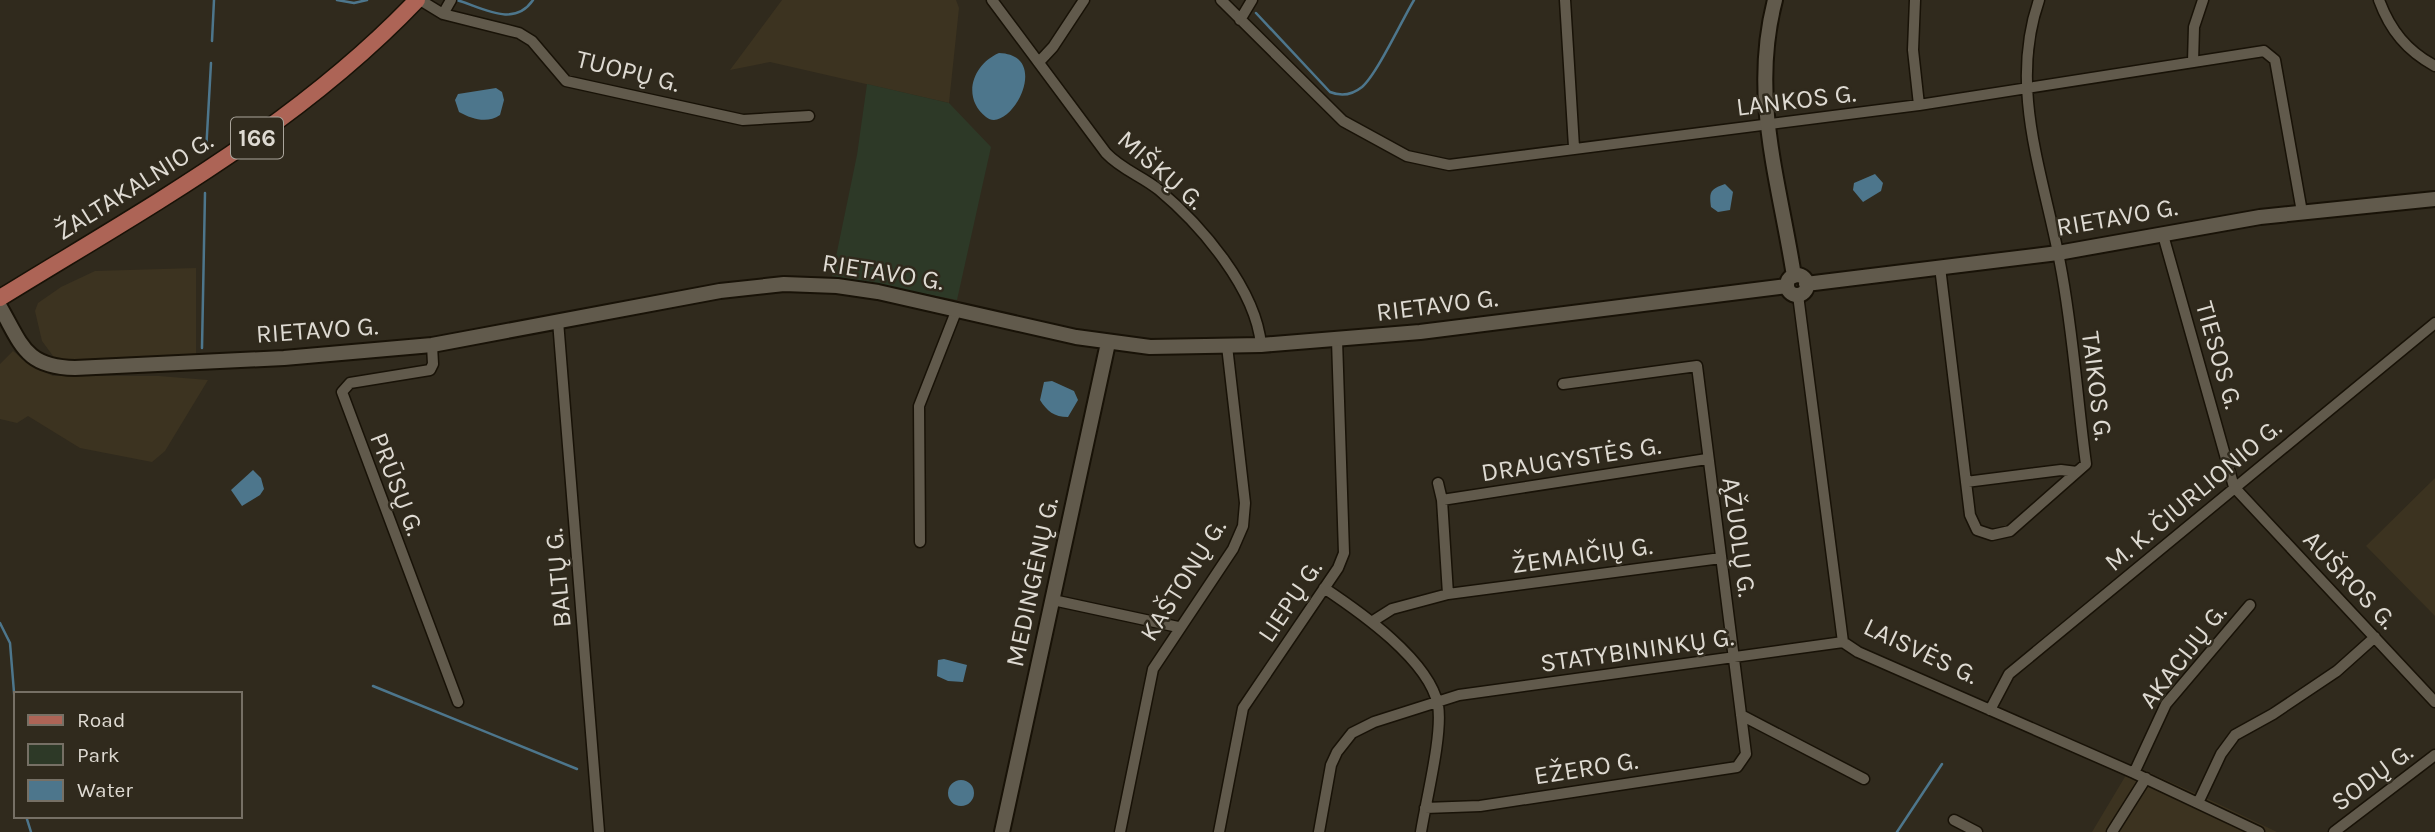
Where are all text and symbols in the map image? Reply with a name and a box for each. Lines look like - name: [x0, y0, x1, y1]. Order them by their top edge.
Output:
- street label: TUOPŲ G.: [573, 43, 683, 99]
- street label: LANKOS G.: [1734, 77, 1858, 123]
- road number: 166: [231, 118, 283, 158]
- street label: MIŠKŲ G.: [1111, 123, 1212, 216]
- street label: ŽALTAKALNIO G.: [49, 125, 219, 247]
- street label: RIETAVO G.: [2054, 191, 2180, 243]
- street label: RIETAVO G.: [820, 247, 946, 297]
- street label: RIETAVO G.: [1374, 282, 1500, 328]
- street label: TIESOS G.: [2189, 298, 2249, 412]
- street label: RIETAVO G.: [255, 310, 379, 350]
- street label: TAIKOS G.: [2075, 330, 2119, 442]
- street label: M. K. ČIURLIONIO G.: [2098, 411, 2288, 578]
- street label: PRŪSŲ G.: [363, 428, 431, 540]
- street label: DRAUGYSTĖS G.: [1479, 429, 1663, 489]
- street label: ĄŽUOLŲ G.: [1715, 475, 1763, 599]
- street label: MEDINGĖNŲ G.: [999, 494, 1065, 670]
- street label: KAŠTONŲ G.: [1132, 512, 1233, 647]
- street label: AUŠROS G.: [2297, 524, 2404, 636]
- street label: BALTŲ G.: [538, 527, 578, 629]
- street label: ŽEMAIČIŲ G.: [1509, 529, 1654, 580]
- street label: LIEPŲ G.: [1251, 554, 1329, 648]
- street label: AKACIJŲ G.: [2133, 598, 2233, 714]
- street label: LAISVĖS G.: [1859, 611, 1983, 691]
- street label: STATYBININKŲ G.: [1538, 621, 1736, 679]
- legend: [14, 692, 242, 818]
- text: Road: [77, 708, 125, 732]
- street label: SODŲ G.: [2325, 736, 2419, 818]
- text: Park: [77, 743, 120, 767]
- street label: EŽERO G.: [1532, 744, 1640, 792]
- text: Water: [77, 778, 133, 802]

